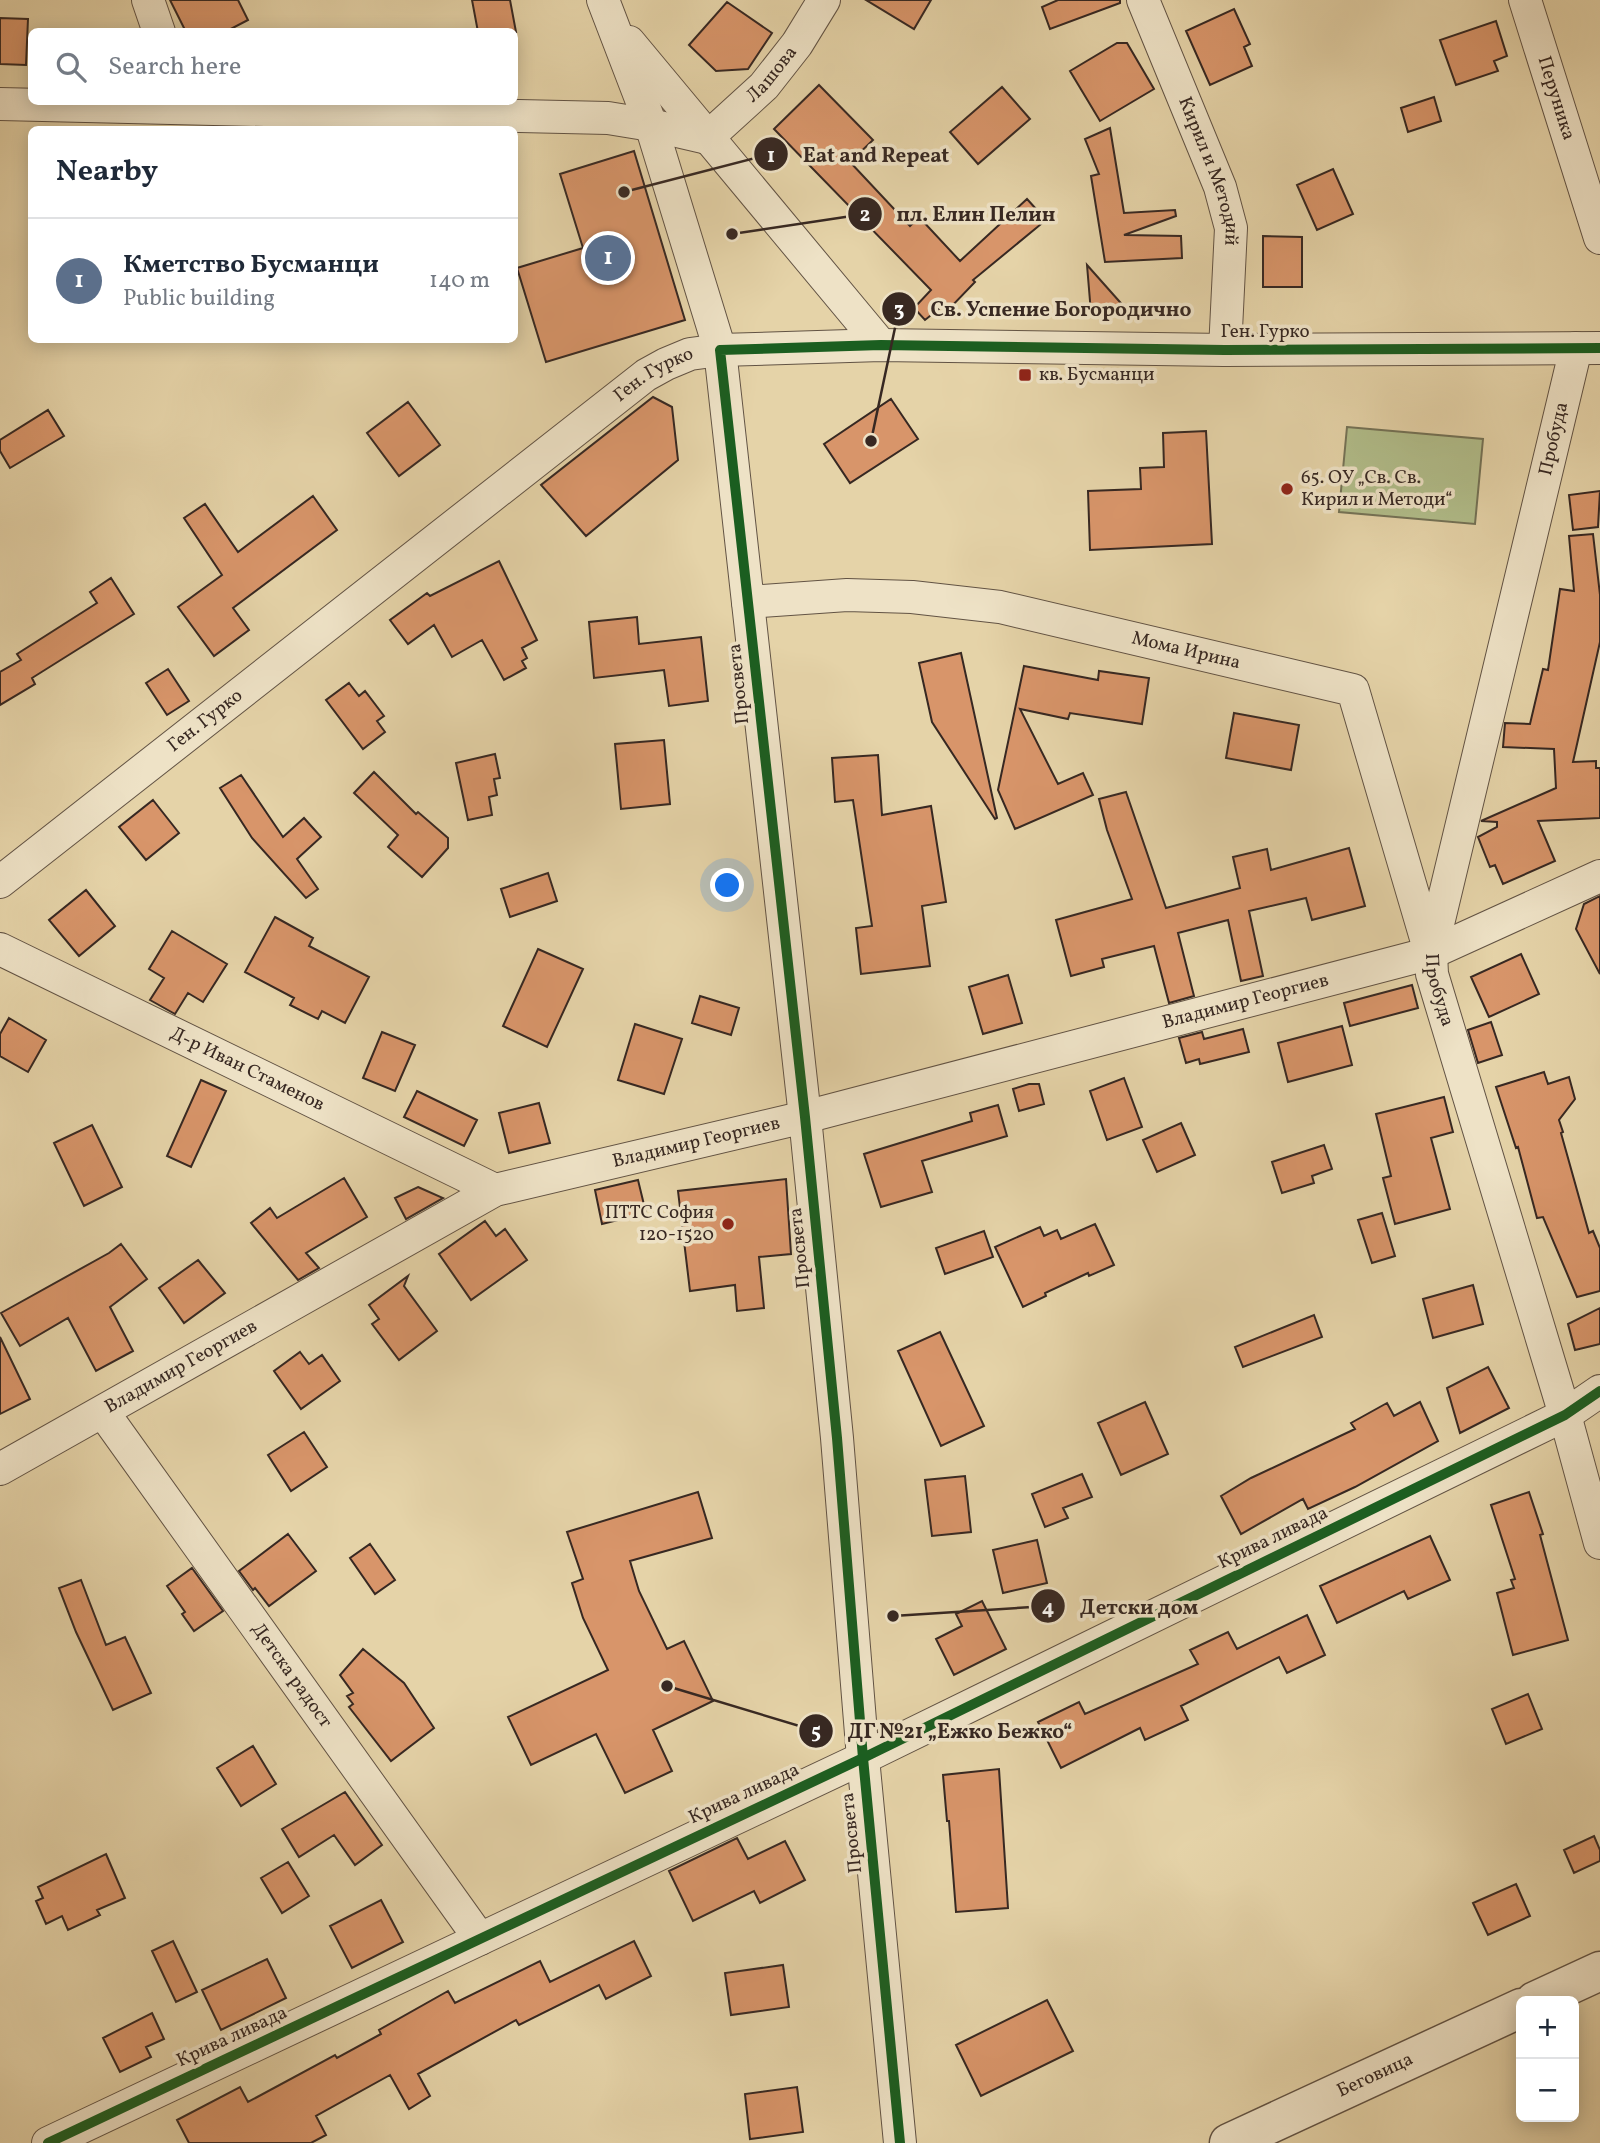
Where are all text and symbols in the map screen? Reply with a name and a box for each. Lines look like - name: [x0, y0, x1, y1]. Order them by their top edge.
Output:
- search box: [28, 28, 518, 105]
- street label: Лашова: [741, 41, 804, 109]
- icon: search: [52, 48, 90, 86]
- text: Search here: [108, 49, 241, 85]
- street label: Перуника: [1531, 53, 1581, 144]
- street label: Кирил и Методий: [1171, 93, 1244, 246]
- callout: Eat and Repeat: [754, 133, 963, 175]
- text: 1: [767, 142, 775, 171]
- text: Eat and Repeat: [803, 142, 949, 171]
- text: Nearby: [56, 151, 158, 193]
- callout: пл. Елин Пелин: [847, 193, 1069, 235]
- text: 2: [860, 201, 870, 230]
- text: пл. Елин Пелин: [896, 201, 1056, 230]
- pin: 1: [585, 232, 631, 284]
- text: Кметство Бусманци: [123, 247, 379, 283]
- text: 1: [74, 265, 84, 297]
- text: 140 m: [429, 265, 490, 297]
- text: Public building: [123, 283, 275, 315]
- callout: Св. Успение Богородично: [881, 288, 1205, 330]
- text: 3: [894, 296, 904, 325]
- text: Св. Успение Богородично: [931, 296, 1191, 325]
- street label: Ген. Гурко: [1220, 319, 1310, 345]
- street label: Ген. Гурко: [608, 341, 697, 409]
- place label: кв. Бусманци: [1039, 362, 1155, 388]
- marker: кв. Бусманци: [1017, 367, 1033, 383]
- street label: Пробуда: [1533, 400, 1575, 478]
- place label: 65. ОУ „Св. Св. Кирил и Методи“: [1301, 465, 1453, 513]
- marker: 65. ОУ „Св. Св. Кирил и Методи“: [1279, 481, 1295, 497]
- street label: Мома Ирина: [1129, 625, 1243, 676]
- street label: Просвета: [722, 642, 756, 726]
- street label: Ген. Гурко: [162, 683, 248, 759]
- your location: [710, 868, 744, 902]
- street label: Пробуда: [1418, 953, 1460, 1030]
- street label: Владимир Георгиев: [1159, 967, 1332, 1036]
- street label: Д-р Иван Стаменов: [166, 1021, 329, 1118]
- street label: Владимир Георгиев: [610, 1110, 783, 1175]
- place label: ПТТС София 120-1520: [605, 1200, 714, 1248]
- street label: Просвета: [783, 1206, 817, 1290]
- marker: ПТТС София 120-1520: [720, 1216, 736, 1232]
- street label: Владимир Георгиев: [100, 1314, 262, 1420]
- street label: Крива ливада: [1214, 1500, 1332, 1576]
- callout: Детски дом: [1031, 1585, 1212, 1627]
- text: 4: [1042, 1594, 1055, 1623]
- text: Детски дом: [1080, 1594, 1199, 1623]
- street label: Детска радост: [245, 1618, 338, 1734]
- callout: ДГ №21 „Ежко Бежко“: [798, 1710, 1087, 1752]
- text: 5: [811, 1718, 821, 1747]
- text: ДГ №21 „Ежко Бежко“: [848, 1718, 1072, 1747]
- street label: Крива ливада: [684, 1757, 804, 1831]
- street label: Просвета: [835, 1791, 869, 1875]
- map controls: [1516, 1996, 1579, 2122]
- button: +: [1516, 1996, 1579, 2059]
- street label: Крива ливада: [172, 2000, 292, 2074]
- street label: Беговица: [1333, 2047, 1418, 2104]
- button: −: [1516, 2059, 1579, 2122]

